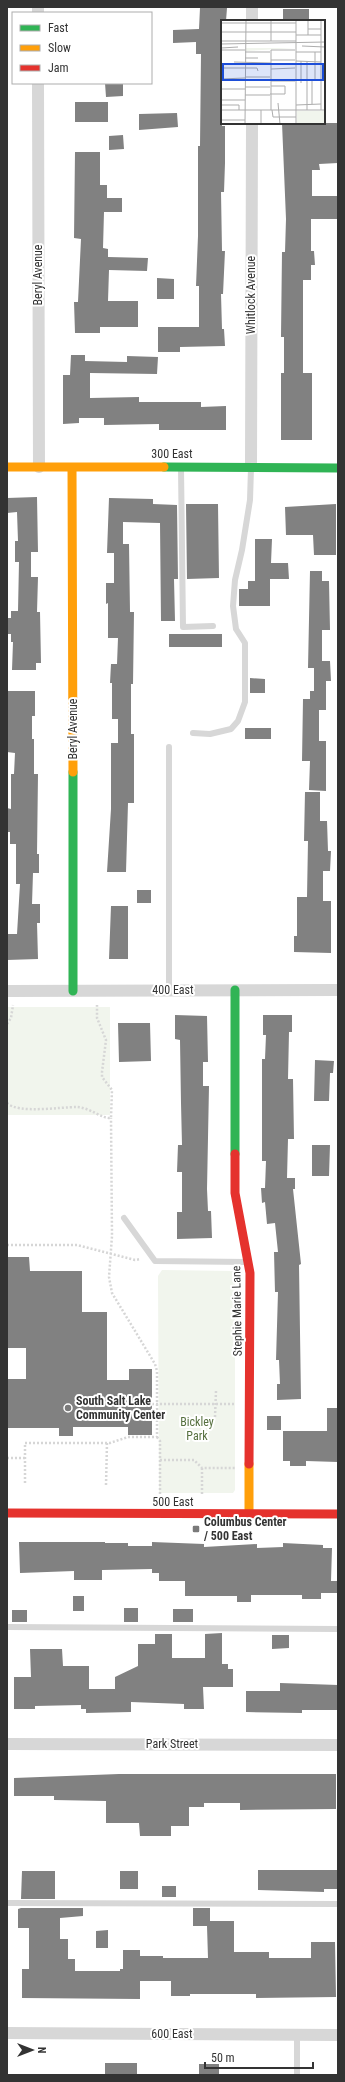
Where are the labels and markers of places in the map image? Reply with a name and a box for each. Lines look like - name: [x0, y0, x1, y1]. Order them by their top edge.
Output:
- place label: South Salt Lake Community Center: [76, 1394, 165, 1422]
- marker: South Salt Lake Community Center: [63, 1403, 73, 1413]
- place label: Columbus Center / 500 East: [204, 1515, 287, 1543]
- marker: Columbus Center / 500 East: [191, 1524, 201, 1534]

